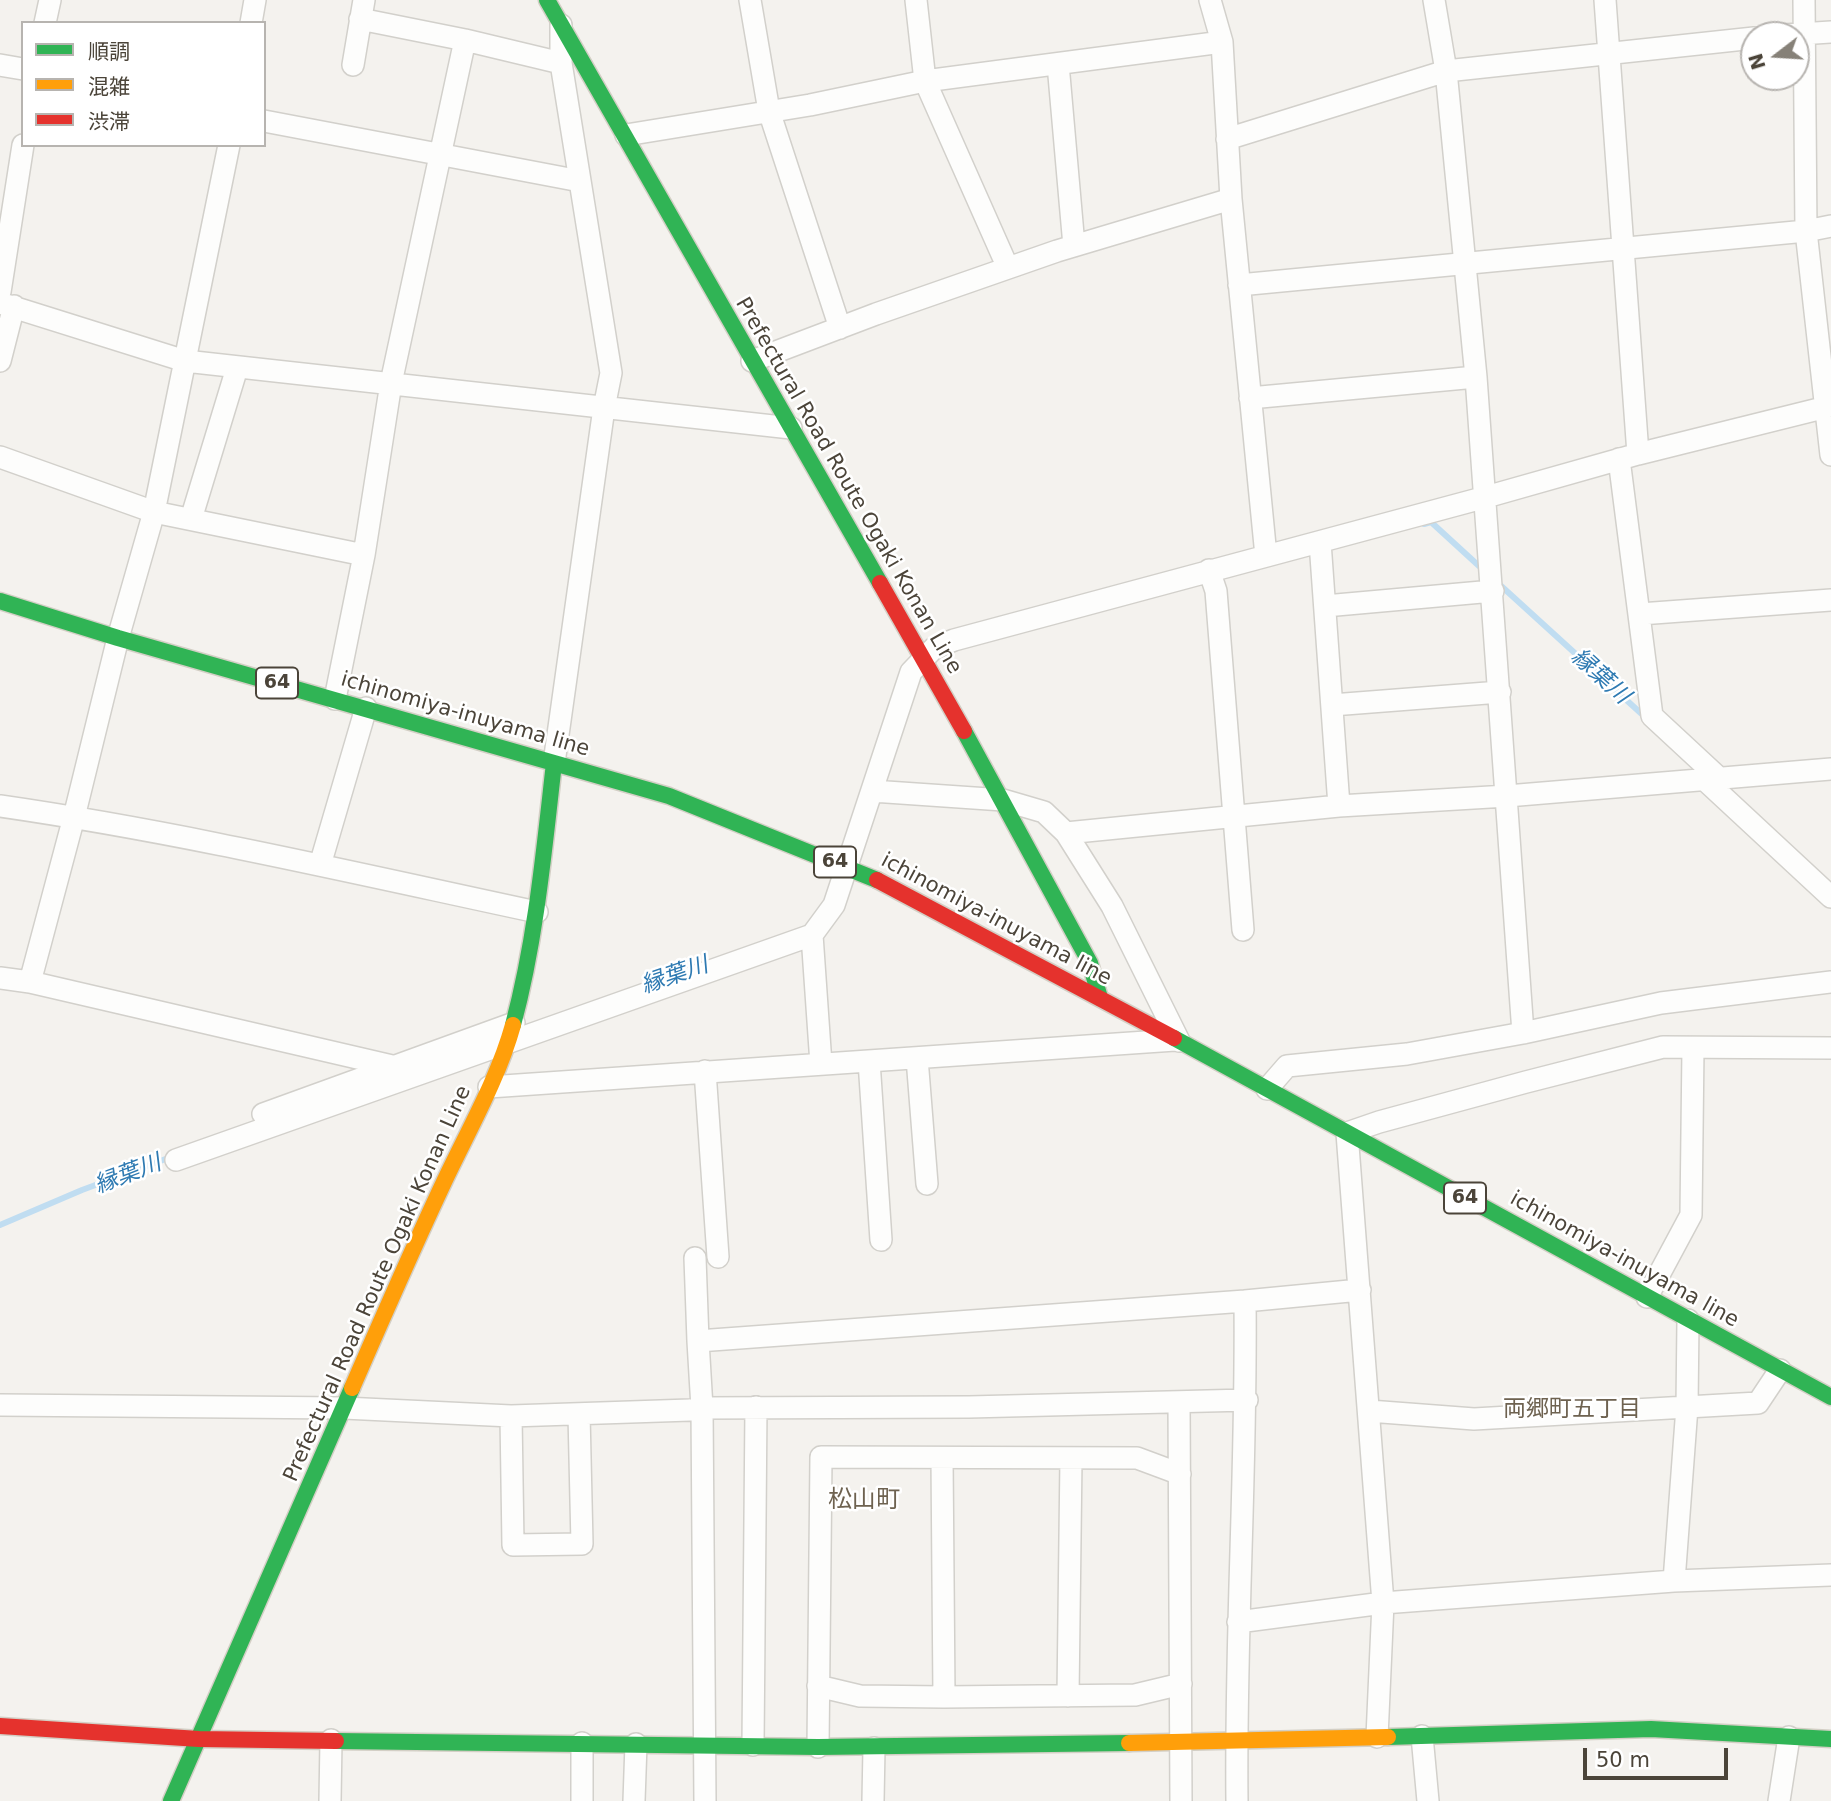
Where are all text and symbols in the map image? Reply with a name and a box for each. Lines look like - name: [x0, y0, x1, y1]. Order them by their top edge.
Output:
- legend: [21, 21, 266, 147]
- north arrow: [1740, 21, 1810, 91]
- text: 順調: [88, 40, 130, 64]
- text: N: [1744, 51, 1770, 72]
- text: 混雑: [88, 75, 130, 99]
- text: 渋滞: [88, 110, 130, 134]
- street label: Prefectural Road Route Ogaki Konan Line: [729, 293, 967, 679]
- water label: 縁葉川: [1565, 644, 1635, 710]
- street label: ichinomiya-inuyama line: [338, 667, 592, 763]
- road number: 64: [256, 668, 298, 698]
- road number: 64: [814, 846, 856, 877]
- street label: ichinomiya-inuyama line: [876, 848, 1116, 992]
- water label: 縁葉川: [638, 952, 712, 1000]
- street label: Prefectural Road Route Ogaki Konan Line: [279, 1082, 477, 1486]
- water label: 縁葉川: [91, 1150, 165, 1200]
- road number: 64: [1444, 1182, 1486, 1214]
- street label: ichinomiya-inuyama line: [1505, 1187, 1743, 1333]
- district label: 両郷町五丁目: [1503, 1396, 1641, 1424]
- district label: 松山町: [828, 1487, 900, 1515]
- scale bar: [1586, 1734, 1731, 1778]
- text: 50 m: [1596, 1748, 1650, 1772]

